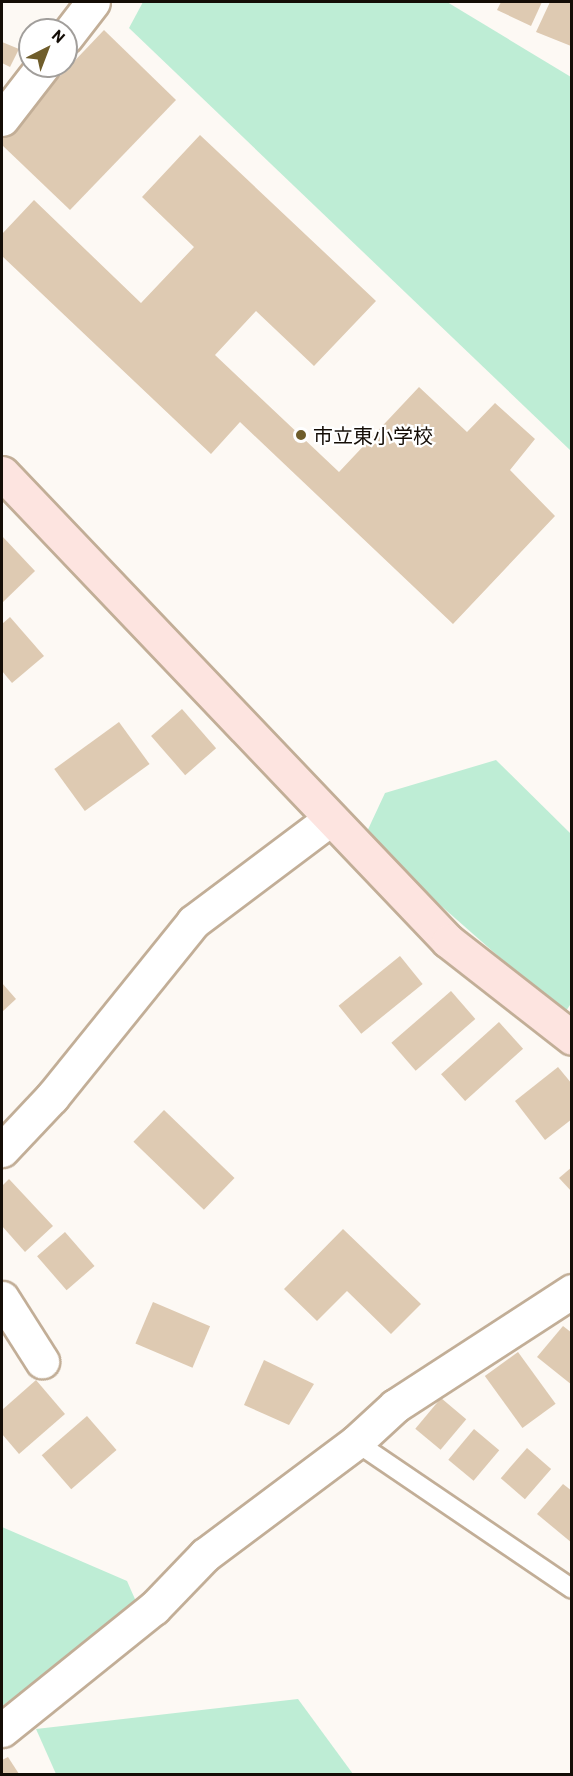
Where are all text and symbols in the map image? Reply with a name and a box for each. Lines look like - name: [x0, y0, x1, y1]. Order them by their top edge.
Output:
- north arrow: [18, 18, 78, 78]
- text: N: [49, 25, 69, 46]
- place label: 市立東小学校: [313, 423, 433, 447]
- marker: 市立東小学校: [294, 428, 308, 442]

